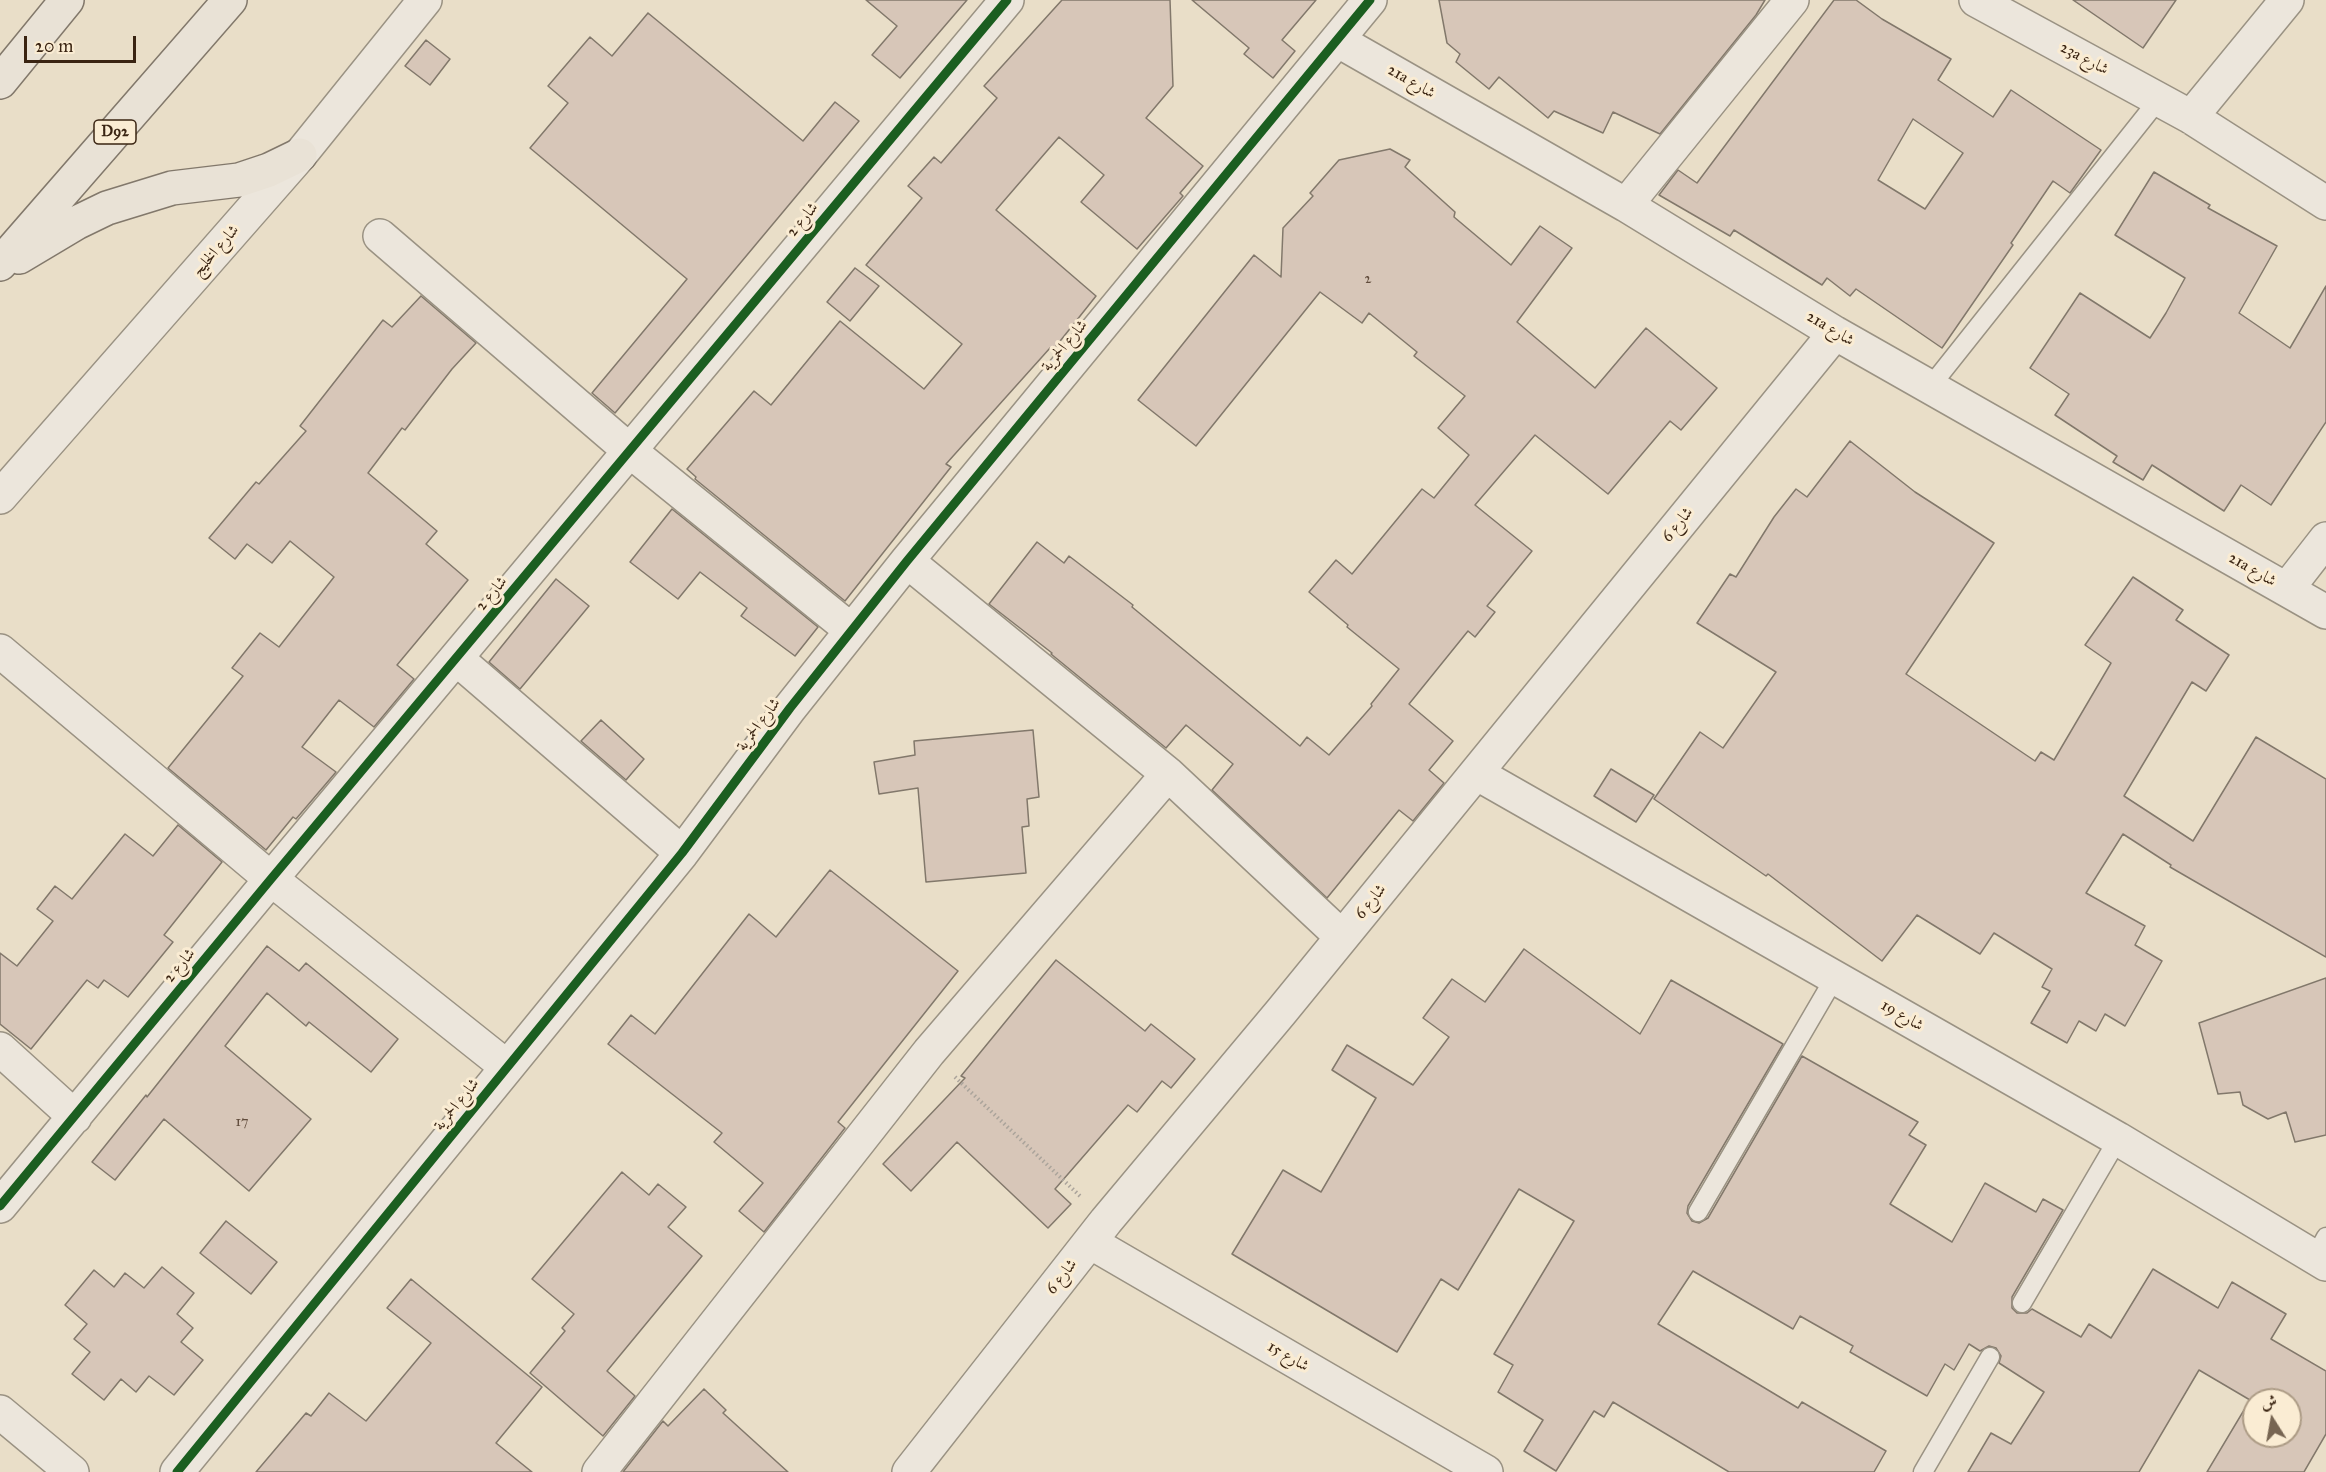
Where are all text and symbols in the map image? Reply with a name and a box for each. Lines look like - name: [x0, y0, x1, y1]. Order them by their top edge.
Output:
- scale bar: [27, 24, 140, 62]
- text: 20 m: [35, 35, 73, 57]
- street label: 23a شارع: [2056, 38, 2112, 80]
- street label: 21a شارع: [1384, 61, 1438, 103]
- road number: D92: [94, 120, 136, 144]
- street label: شارع 2: [783, 199, 823, 241]
- street label: شارع الخليج: [188, 221, 244, 281]
- house number: 2: [1365, 272, 1371, 288]
- street label: 21a شارع: [1803, 307, 1857, 351]
- street label: شارع الحمرية: [1038, 316, 1092, 376]
- street label: شارع 6: [1658, 504, 1698, 546]
- street label: 21a شارع: [2225, 549, 2279, 591]
- street label: شارع 2: [472, 573, 512, 615]
- street label: شارع الحمرية: [733, 695, 785, 755]
- street label: شارع 6: [1351, 881, 1391, 923]
- street label: شارع 2: [160, 945, 200, 987]
- street label: شارع 19: [1877, 996, 1927, 1036]
- street label: شارع الحمرية: [430, 1075, 484, 1135]
- house number: 17: [235, 1115, 249, 1131]
- street label: شارع 6: [1042, 1256, 1082, 1298]
- street label: شارع 15: [1264, 1337, 1312, 1377]
- north arrow: [2242, 1388, 2302, 1448]
- text: ش: [2259, 1391, 2278, 1413]

